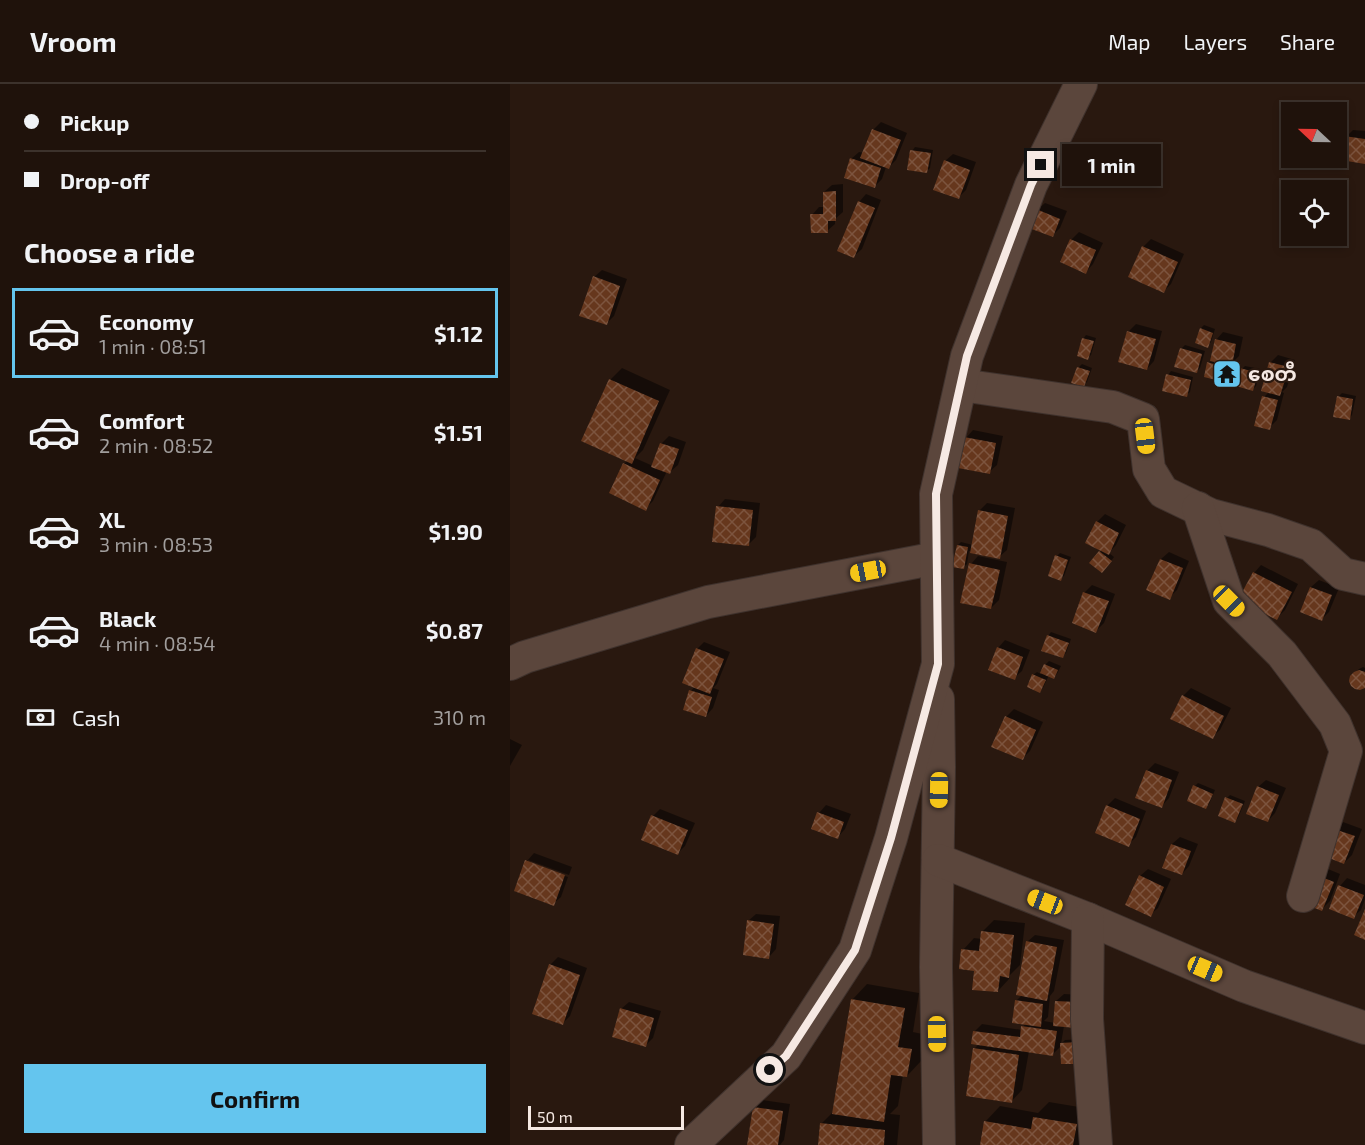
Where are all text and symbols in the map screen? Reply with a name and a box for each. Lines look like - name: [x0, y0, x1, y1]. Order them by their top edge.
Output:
- text: Vroom: [30, 24, 117, 58]
- text: Map: [1108, 29, 1150, 54]
- text: Layers: [1183, 29, 1247, 54]
- text: Share: [1280, 29, 1335, 54]
- north arrow: [1281, 102, 1347, 168]
- map controls: [1281, 102, 1347, 246]
- text: Pickup: [60, 109, 129, 135]
- callout: 1 min: [1062, 144, 1161, 186]
- route end: [1027, 151, 1054, 178]
- text: 1 min: [1087, 153, 1136, 177]
- text: Drop-off: [60, 167, 149, 193]
- button: locate: [1281, 180, 1347, 246]
- text: Choose a ride: [24, 236, 195, 268]
- icon: car: [27, 306, 81, 360]
- text: Economy: [99, 308, 194, 334]
- text: $1.12: [434, 320, 483, 346]
- text: 1 min · 08:51: [99, 334, 207, 358]
- temple icon: စေတီ: [1211, 358, 1243, 390]
- place label: စေတီ: [1248, 361, 1297, 385]
- icon: car: [27, 405, 81, 459]
- text: Comfort: [99, 407, 184, 433]
- car: [1134, 417, 1156, 455]
- text: $1.51: [434, 419, 483, 445]
- text: 2 min · 08:52: [99, 433, 213, 457]
- icon: car: [27, 504, 81, 558]
- text: XL: [99, 506, 125, 532]
- text: $1.90: [429, 518, 483, 544]
- text: 3 min · 08:53: [99, 532, 213, 556]
- car: [849, 559, 887, 583]
- car: [1210, 582, 1248, 620]
- icon: car: [27, 603, 81, 657]
- text: Black: [99, 605, 156, 631]
- text: $0.87: [426, 617, 483, 643]
- text: 4 min · 08:54: [99, 631, 215, 655]
- icon: cash: [24, 701, 57, 734]
- text: Cash: [72, 704, 121, 730]
- text: 310 m: [433, 705, 486, 729]
- car: [930, 772, 948, 808]
- car: [1025, 887, 1065, 917]
- car: [1185, 954, 1225, 984]
- car: [928, 1016, 946, 1052]
- route start: [756, 1056, 783, 1083]
- button: Confirm: [24, 1064, 486, 1133]
- scale bar: [528, 1103, 684, 1130]
- text: 50 m: [537, 1107, 573, 1126]

